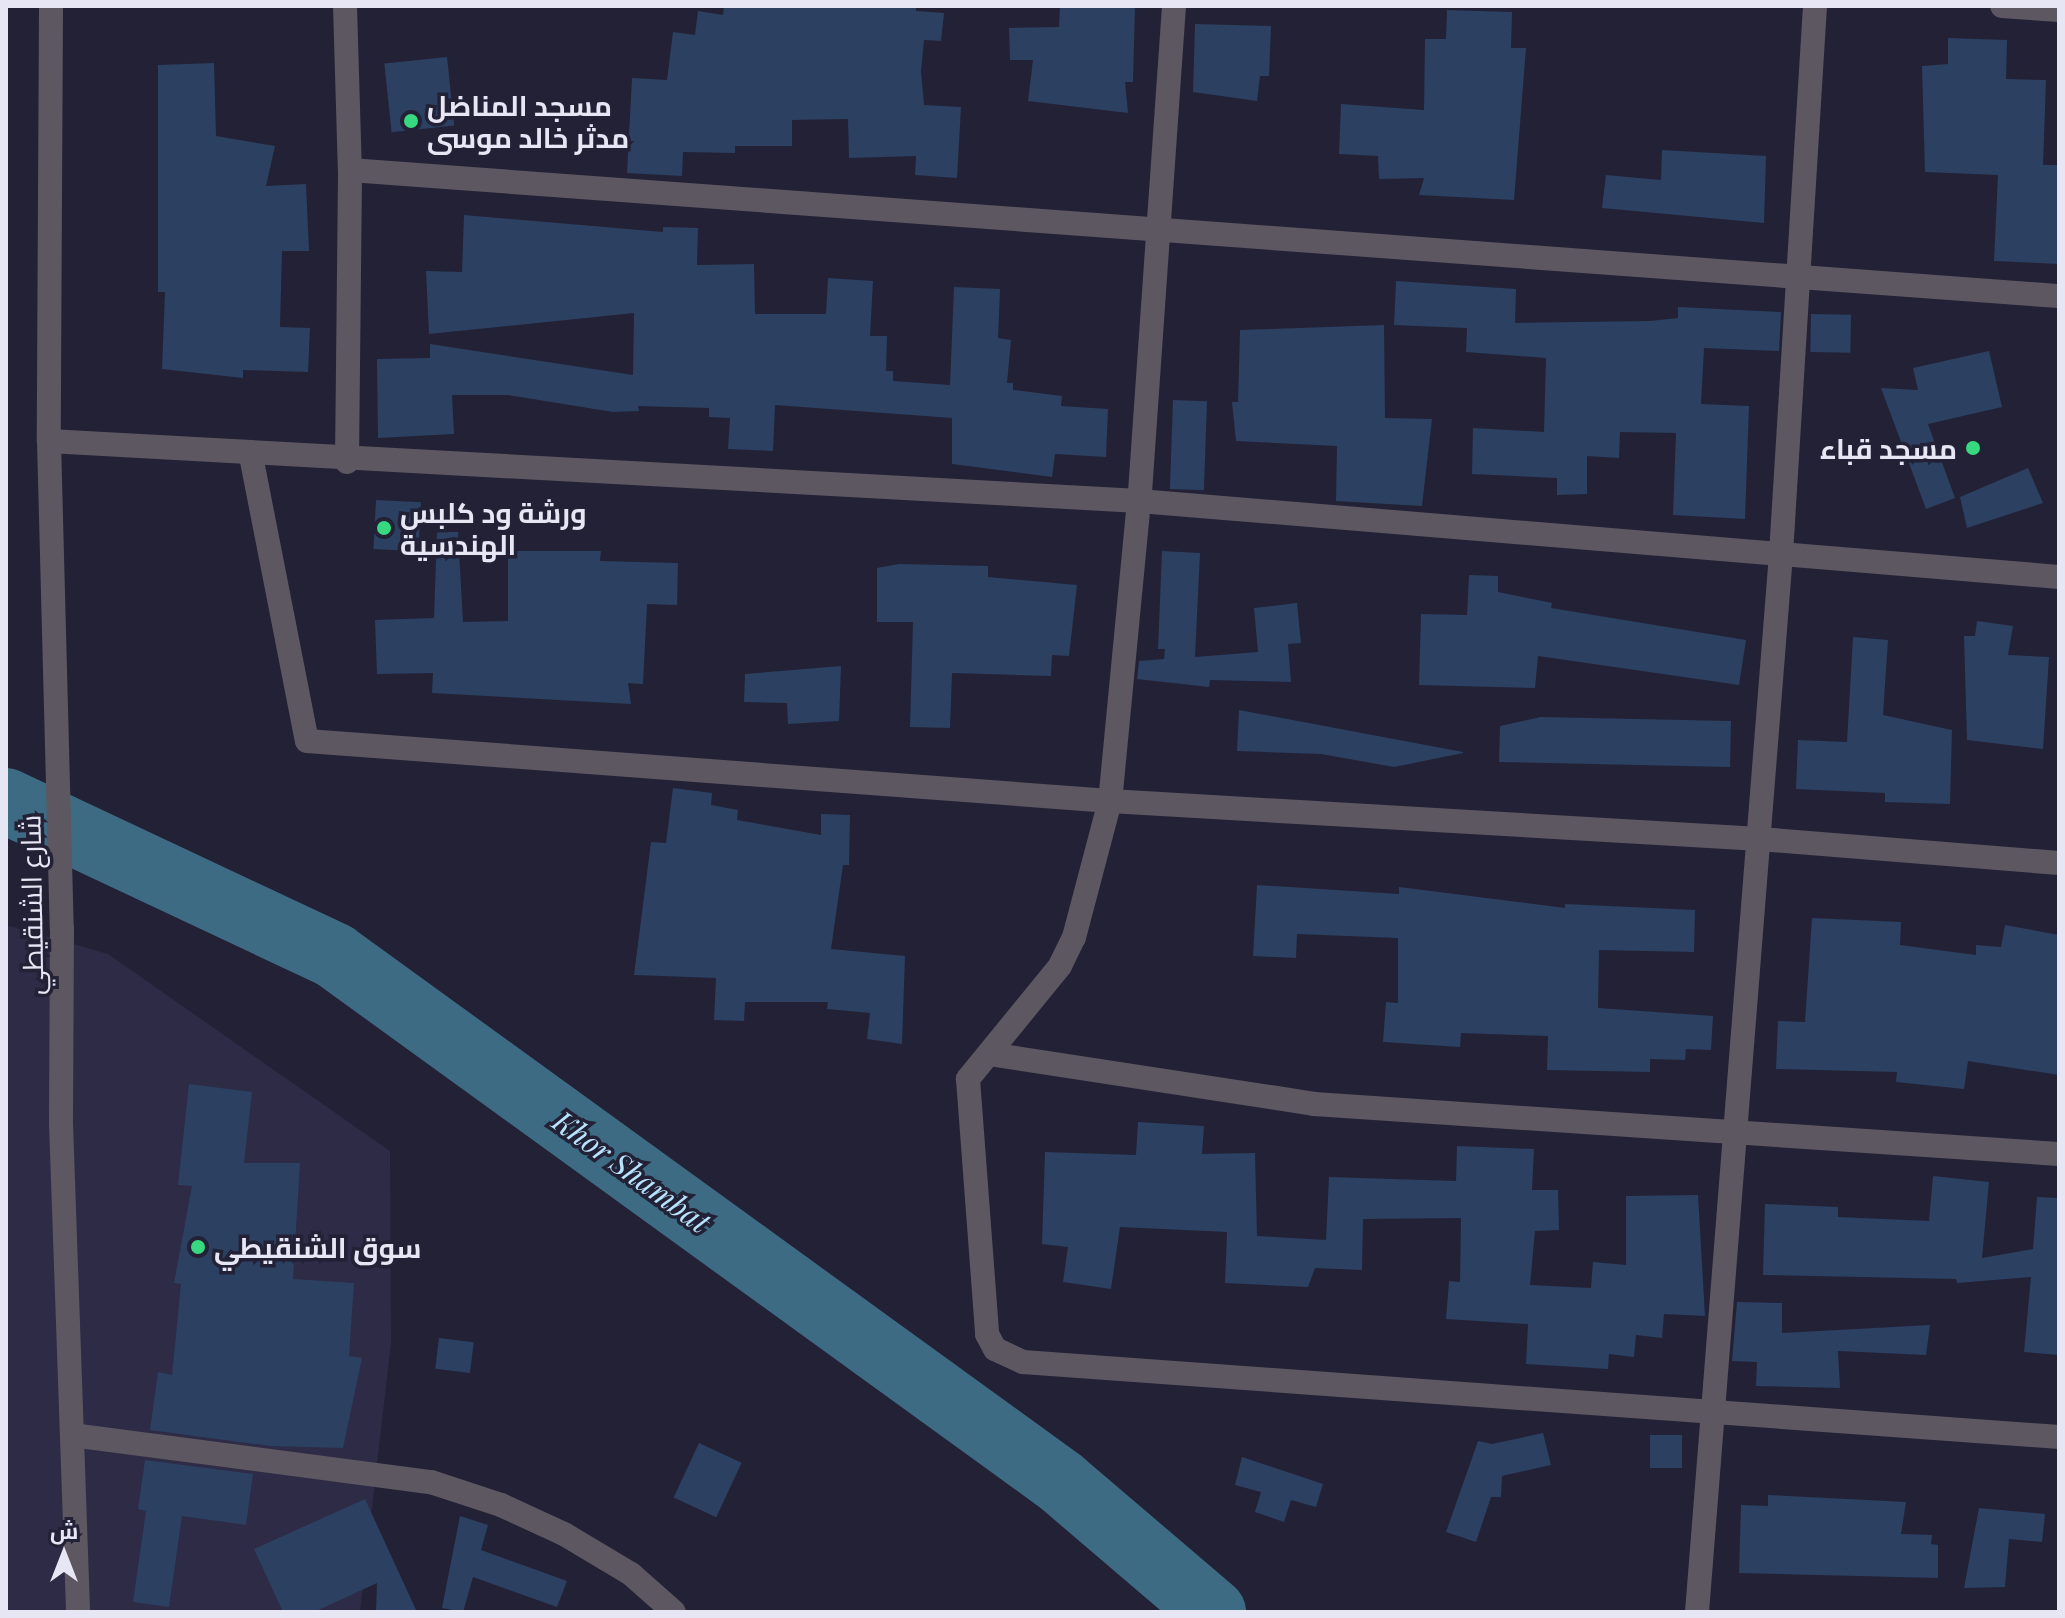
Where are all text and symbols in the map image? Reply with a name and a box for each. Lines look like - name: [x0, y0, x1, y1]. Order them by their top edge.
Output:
- place label: مسجد المناضل مدثر خالد موسى: [427, 88, 629, 154]
- marker: مسجد المناضل مدثر خالد موسى: [402, 112, 420, 130]
- place label: مسجد قباء: [1820, 431, 1957, 465]
- marker: مسجد قباء: [1964, 439, 1982, 457]
- place label: ورشة ود كلبس الهندسية: [400, 495, 586, 561]
- marker: ورشة ود كلبس الهندسية: [375, 519, 393, 537]
- street label: شارع الشنقيطي: [13, 814, 49, 996]
- water label: Khor Shambat: [547, 1102, 717, 1240]
- place label: سوق الشنقيطي: [214, 1230, 421, 1264]
- marker: سوق الشنقيطي: [189, 1238, 207, 1256]
- north arrow: [24, 1514, 104, 1594]
- text: ش: [50, 1515, 78, 1545]

